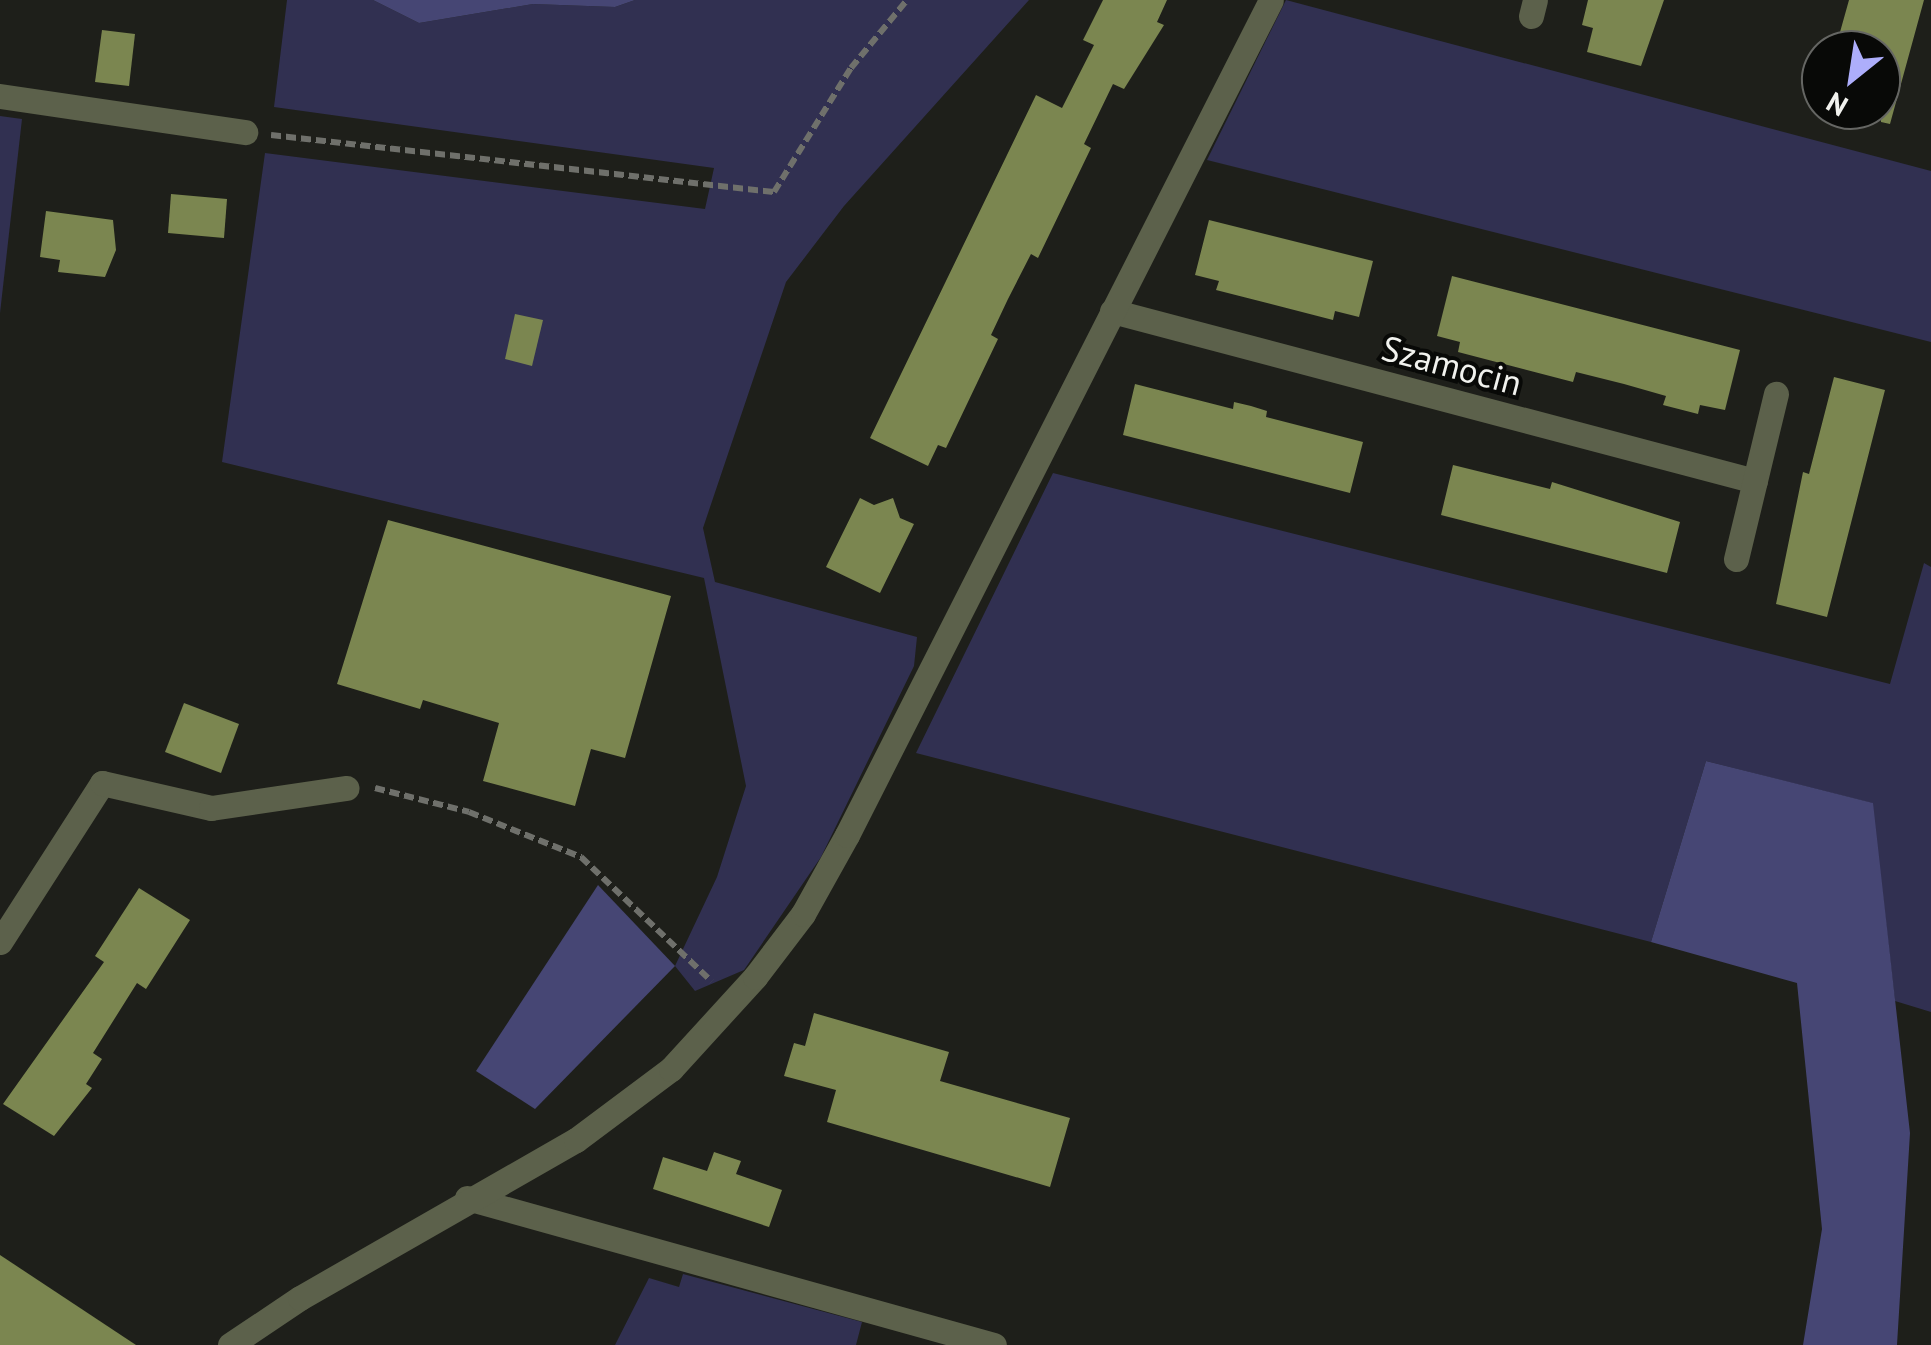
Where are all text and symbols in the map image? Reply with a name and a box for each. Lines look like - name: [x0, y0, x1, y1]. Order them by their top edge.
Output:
- north arrow: [1801, 30, 1901, 130]
- text: N: [1820, 84, 1854, 125]
- street label: Szamocin: [1377, 326, 1527, 404]

